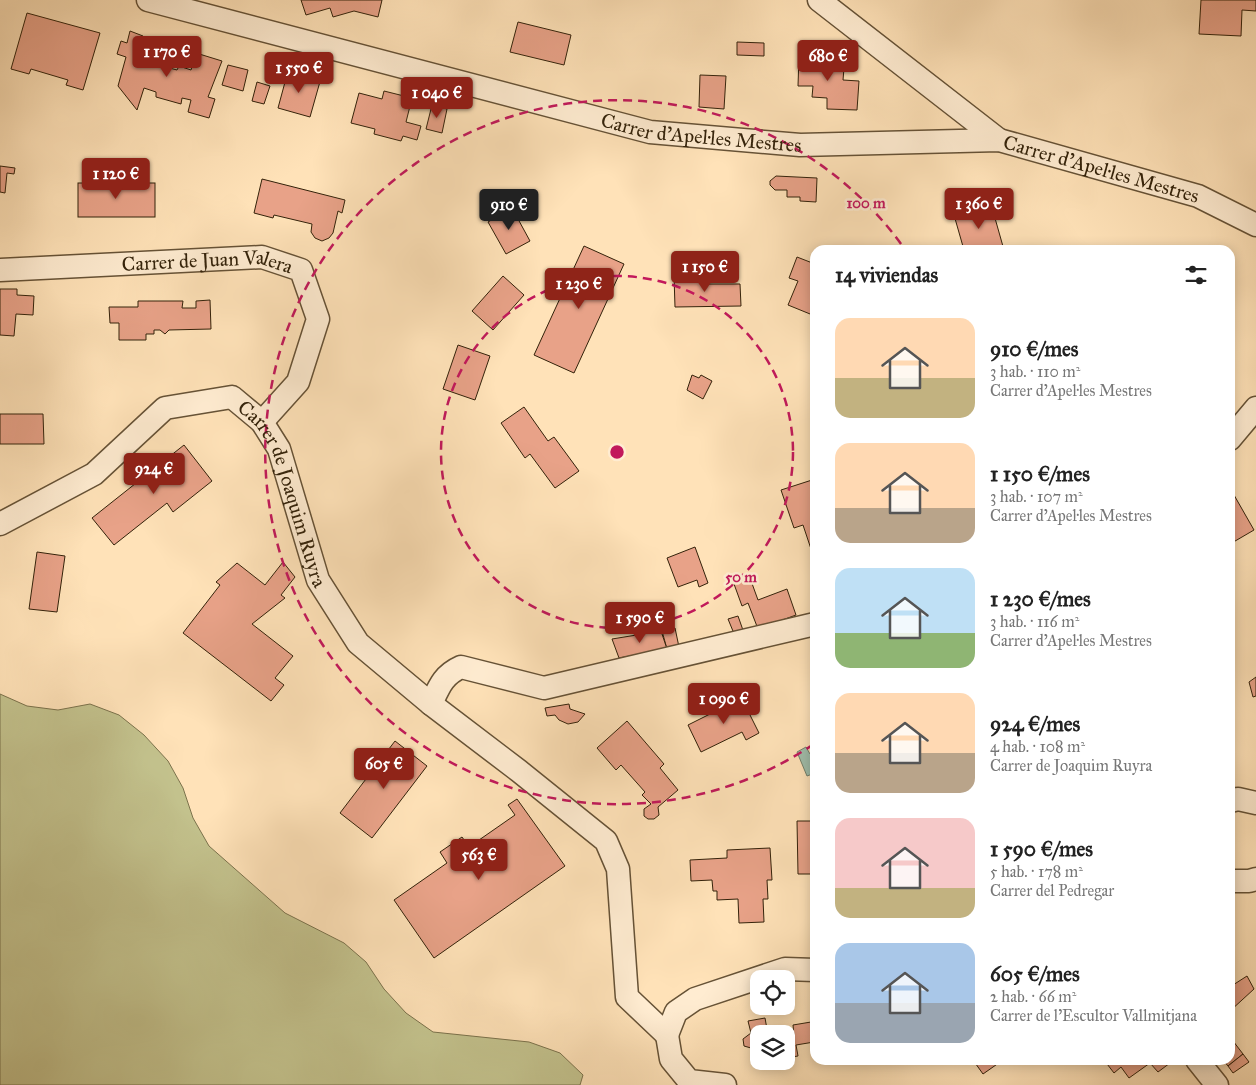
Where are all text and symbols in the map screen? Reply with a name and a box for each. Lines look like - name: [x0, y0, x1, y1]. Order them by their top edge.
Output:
- pin: 1 170 €: [121, 36, 213, 78]
- pin: 680 €: [793, 39, 863, 82]
- text: 1 170 €: [143, 42, 191, 61]
- text: 680 €: [808, 46, 848, 65]
- pin: 1 550 €: [253, 52, 345, 94]
- text: 1 550 €: [275, 58, 323, 77]
- pin: 1 040 €: [391, 76, 483, 119]
- text: 1 040 €: [412, 83, 462, 102]
- street label: Carrer d'Apel·les Mestres: [598, 108, 803, 157]
- street label: Carrer d'Apel·les Mestres: [1001, 130, 1202, 208]
- pin: 1 120 €: [70, 158, 162, 200]
- text: 1 120 €: [93, 164, 139, 183]
- pin: 910 €: [474, 188, 544, 231]
- pin: 1 360 €: [933, 188, 1025, 230]
- text: 100 m: [846, 194, 886, 212]
- text: 1 360 €: [956, 194, 1002, 213]
- text: 910 €: [490, 195, 528, 214]
- street label: Carrer de Juan Valera: [121, 245, 296, 279]
- pin: 1 150 €: [659, 250, 751, 293]
- text: 1 150 €: [682, 257, 728, 276]
- icon: filters: [1182, 261, 1210, 289]
- text: 14 viviendas: [835, 262, 938, 288]
- pin: 1 230 €: [533, 268, 625, 310]
- text: 1 230 €: [556, 274, 602, 293]
- text: 910 €/mes: [990, 336, 1078, 362]
- icon: home: [875, 338, 935, 398]
- text: 3 hab. · 110 m²: [990, 362, 1080, 381]
- text: Carrer d'Apel·les Mestres: [990, 381, 1152, 400]
- street label: Carrer de Joaquim Ruyra: [233, 395, 332, 592]
- centre of rings: [608, 443, 626, 461]
- pin: 924 €: [119, 452, 189, 495]
- text: 924 €: [135, 459, 173, 478]
- text: 1 150 €/mes: [990, 461, 1090, 487]
- icon: home: [875, 463, 935, 523]
- text: 3 hab. · 107 m²: [990, 487, 1083, 506]
- text: Carrer d'Apel·les Mestres: [990, 506, 1152, 525]
- text: 50 m: [725, 568, 757, 586]
- text: 1 230 €/mes: [990, 586, 1091, 612]
- icon: home: [875, 588, 935, 648]
- pin: 1 590 €: [594, 602, 686, 644]
- text: 1 590 €: [616, 608, 664, 627]
- text: 3 hab. · 116 m²: [990, 612, 1079, 631]
- text: Carrer d'Apel·les Mestres: [990, 631, 1152, 650]
- pin: 1 090 €: [678, 682, 770, 725]
- text: 1 090 €: [699, 689, 749, 708]
- text: 924 €/mes: [990, 711, 1080, 737]
- icon: home: [875, 713, 935, 773]
- text: 4 hab. · 108 m²: [990, 737, 1085, 756]
- pin: 605 €: [349, 748, 419, 790]
- text: 605 €: [365, 754, 403, 773]
- text: Carrer de Joaquim Ruyra: [990, 756, 1152, 775]
- text: 1 590 €/mes: [990, 836, 1093, 862]
- pin: 563 €: [444, 838, 514, 881]
- icon: home: [875, 838, 935, 898]
- text: 563 €: [461, 845, 497, 864]
- text: 5 hab. · 178 m²: [990, 862, 1083, 881]
- text: Carrer del Pedregar: [990, 881, 1114, 900]
- text: 605 €/mes: [990, 961, 1080, 987]
- icon: home: [875, 963, 935, 1023]
- map controls: [750, 970, 795, 1070]
- button: locate: [750, 970, 795, 1015]
- text: 2 hab. · 66 m²: [990, 987, 1076, 1006]
- text: Carrer de l'Escultor Vallmitjana: [990, 1006, 1197, 1025]
- button: layers: [750, 1025, 795, 1070]

